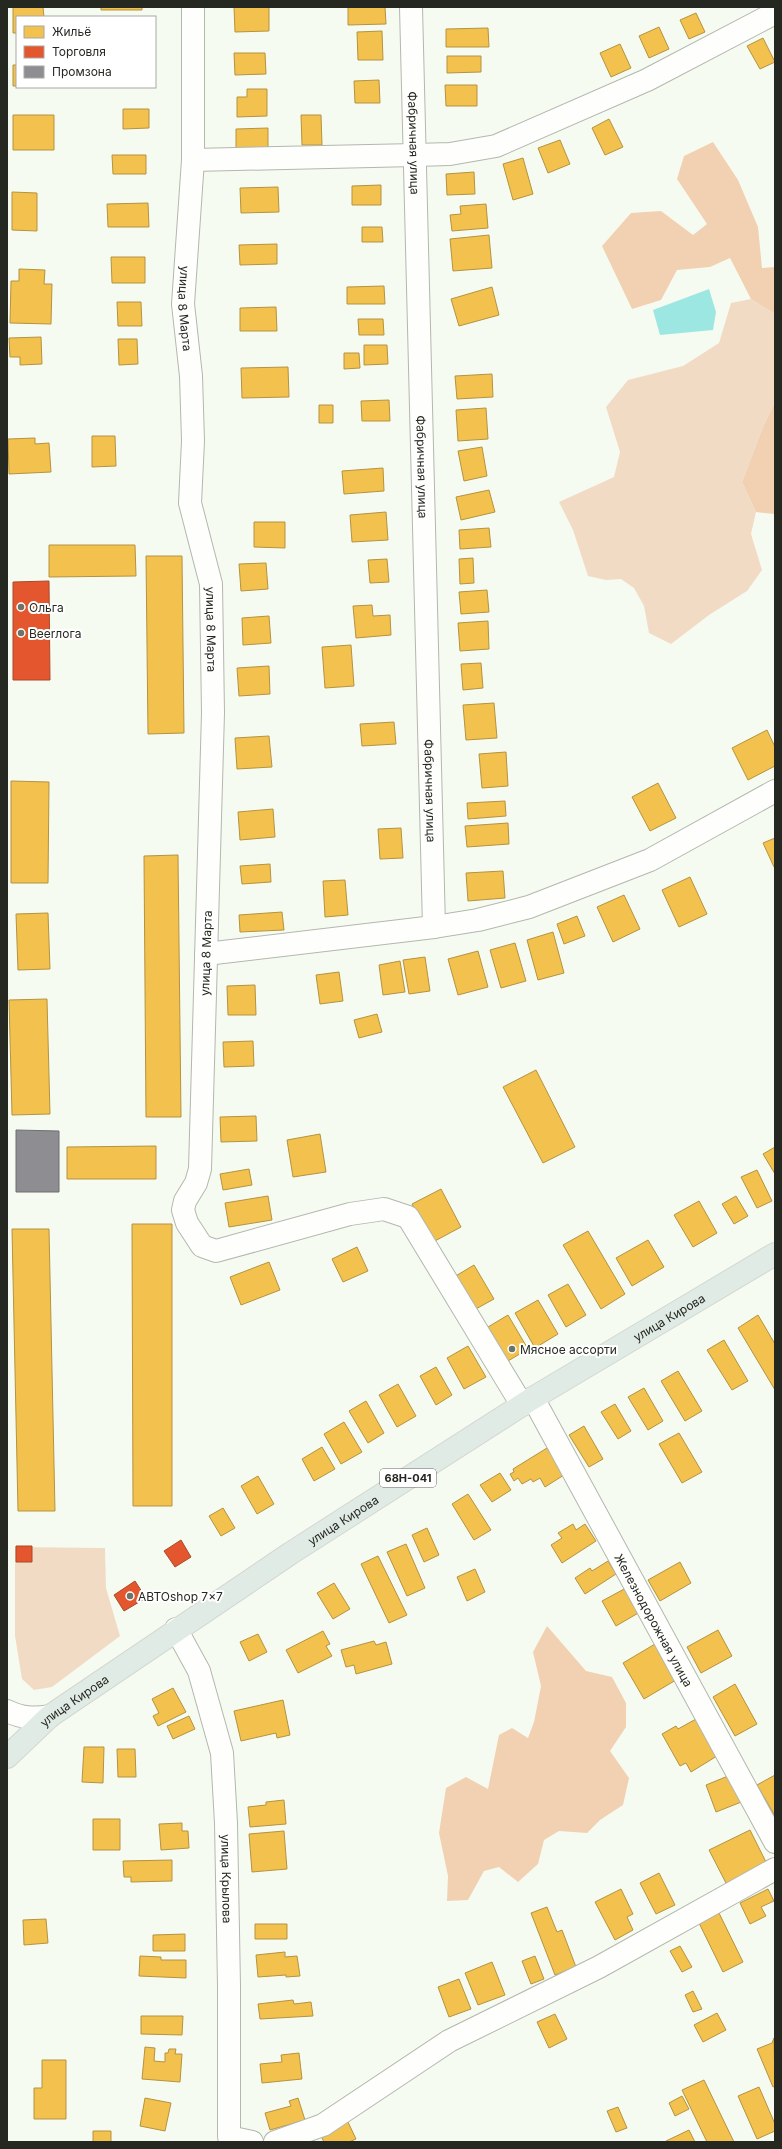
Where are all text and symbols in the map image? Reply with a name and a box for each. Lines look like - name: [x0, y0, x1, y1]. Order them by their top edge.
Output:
- legend: [16, 16, 156, 88]
- text: Жильё: [52, 24, 91, 39]
- text: Торговля: [52, 44, 106, 59]
- text: Промзона: [52, 64, 112, 79]
- street label: Фабричная улица: [406, 91, 423, 195]
- street label: улица 8 Марта: [175, 265, 196, 352]
- street label: Фабричная улица: [414, 415, 431, 519]
- street label: улица 8 Марта: [204, 586, 220, 672]
- place label: Ольга: [29, 600, 64, 615]
- marker: Ольга: [16, 602, 26, 612]
- place label: Beerлога: [29, 626, 81, 641]
- marker: Beerлога: [16, 628, 26, 638]
- street label: Фабричная улица: [422, 739, 439, 843]
- street label: улица 8 Марта: [197, 910, 215, 996]
- street label: улица Кирова: [630, 1290, 708, 1344]
- place label: Мясное ассорти: [520, 1342, 617, 1357]
- marker: Мясное ассорти: [507, 1344, 517, 1354]
- road number: 68Н-041: [380, 1469, 436, 1487]
- street label: улица Кирова: [305, 1492, 381, 1548]
- street label: Железнодорожная улица: [612, 1551, 696, 1689]
- place label: АВТОshop 7x7: [138, 1589, 223, 1604]
- marker: АВТОshop 7x7: [125, 1591, 135, 1601]
- street label: улица Кирова: [36, 1671, 111, 1730]
- street label: улица Крылова: [219, 1834, 235, 1924]

